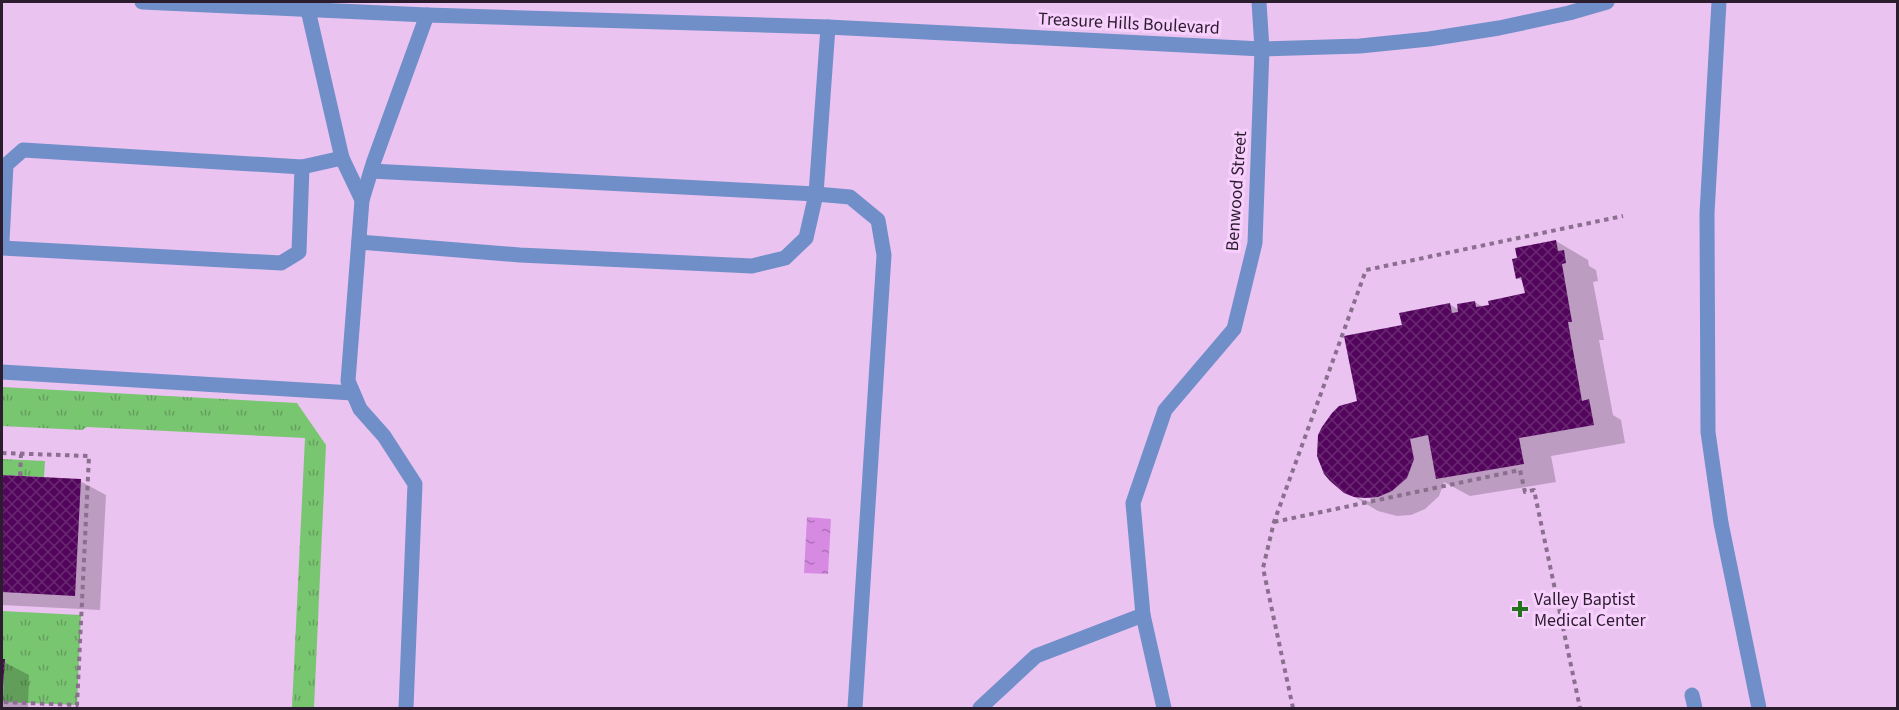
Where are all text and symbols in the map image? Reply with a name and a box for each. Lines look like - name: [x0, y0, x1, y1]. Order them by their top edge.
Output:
- street label: Treasure Hills Boulevard: [1037, 6, 1220, 41]
- street label: Benwood Street: [1220, 130, 1253, 252]
- place label: Valley Baptist Medical Center: [1534, 587, 1647, 633]
- marker: Valley Baptist Medical Center: [1511, 600, 1529, 618]

